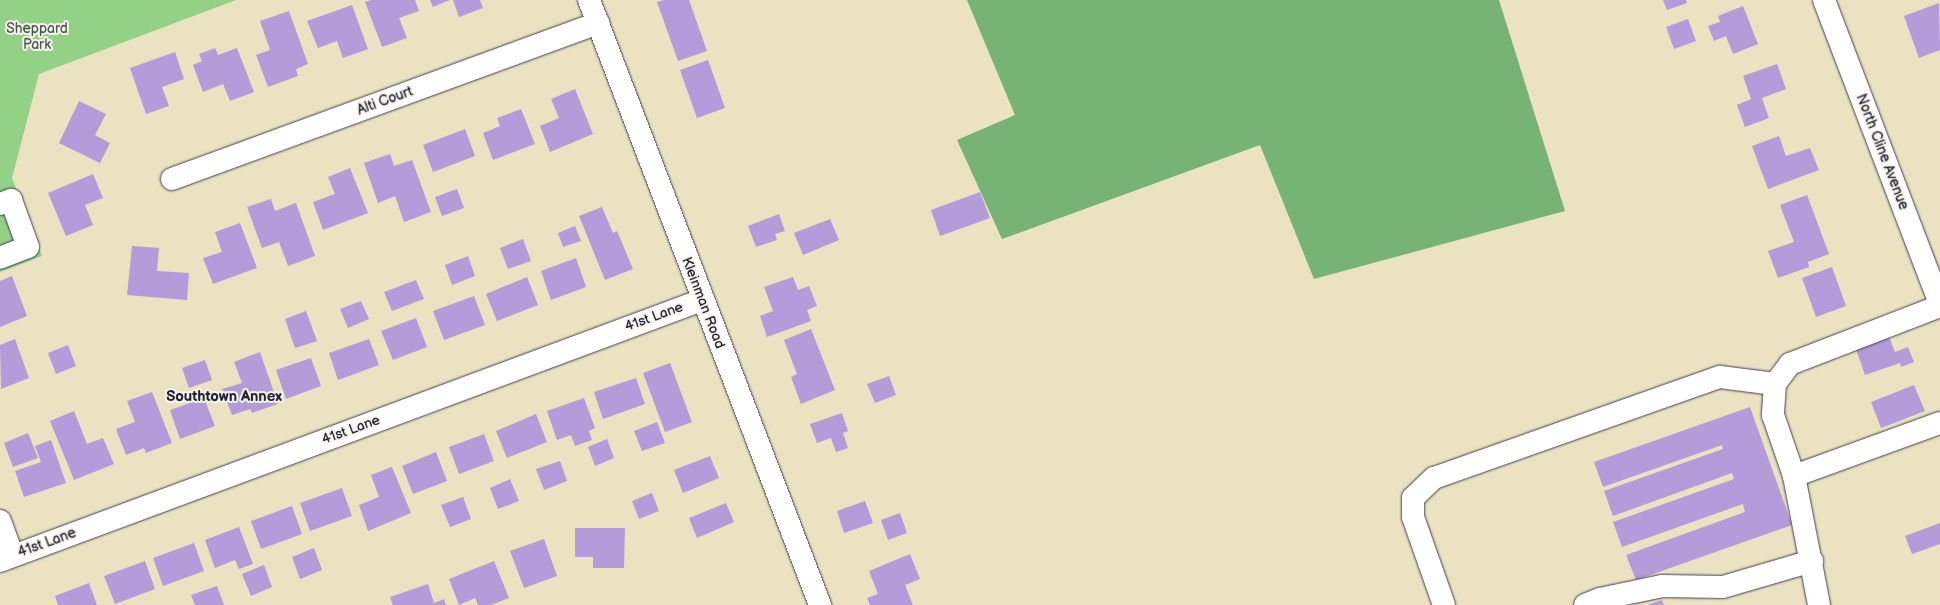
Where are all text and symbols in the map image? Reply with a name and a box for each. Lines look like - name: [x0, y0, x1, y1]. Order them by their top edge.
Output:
- park label: Sheppard Park: [6, 21, 68, 54]
- street label: Alti Court: [355, 83, 415, 119]
- street label: North Cline Avenue: [1852, 92, 1912, 212]
- street label: Kleinman Road: [678, 255, 728, 351]
- street label: 41st Lane: [623, 299, 685, 335]
- district label: Southtown Annex: [166, 388, 282, 406]
- street label: 41st Lane: [320, 412, 382, 448]
- street label: 41st Lane: [16, 525, 78, 561]

